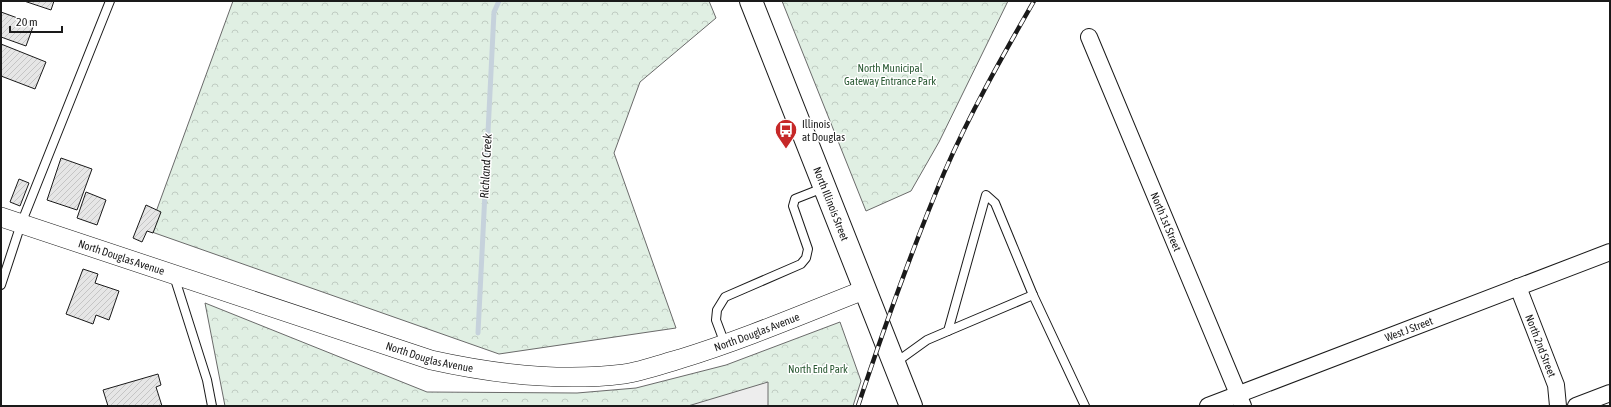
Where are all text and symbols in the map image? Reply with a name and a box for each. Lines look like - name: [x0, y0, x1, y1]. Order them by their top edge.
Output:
- scale bar: [10, 8, 62, 34]
- text: 20 m: [16, 15, 38, 29]
- park label: North Municipal Gateway Entrance Park: [844, 62, 936, 87]
- bus stop icon: Illinois at Douglas: [773, 117, 799, 150]
- place label: Illinois at Douglas: [802, 118, 845, 143]
- water label: Richland Creek: [477, 132, 495, 199]
- street label: North Illinois Street: [811, 165, 851, 243]
- street label: North 1st Street: [1148, 190, 1184, 253]
- street label: North Douglas Avenue: [77, 237, 166, 277]
- street label: North Douglas Avenue: [713, 310, 801, 353]
- street label: North 2nd Street: [1523, 313, 1558, 379]
- street label: West J Street: [1383, 314, 1434, 344]
- street label: North Douglas Avenue: [384, 339, 474, 374]
- park label: North End Park: [788, 363, 848, 375]

